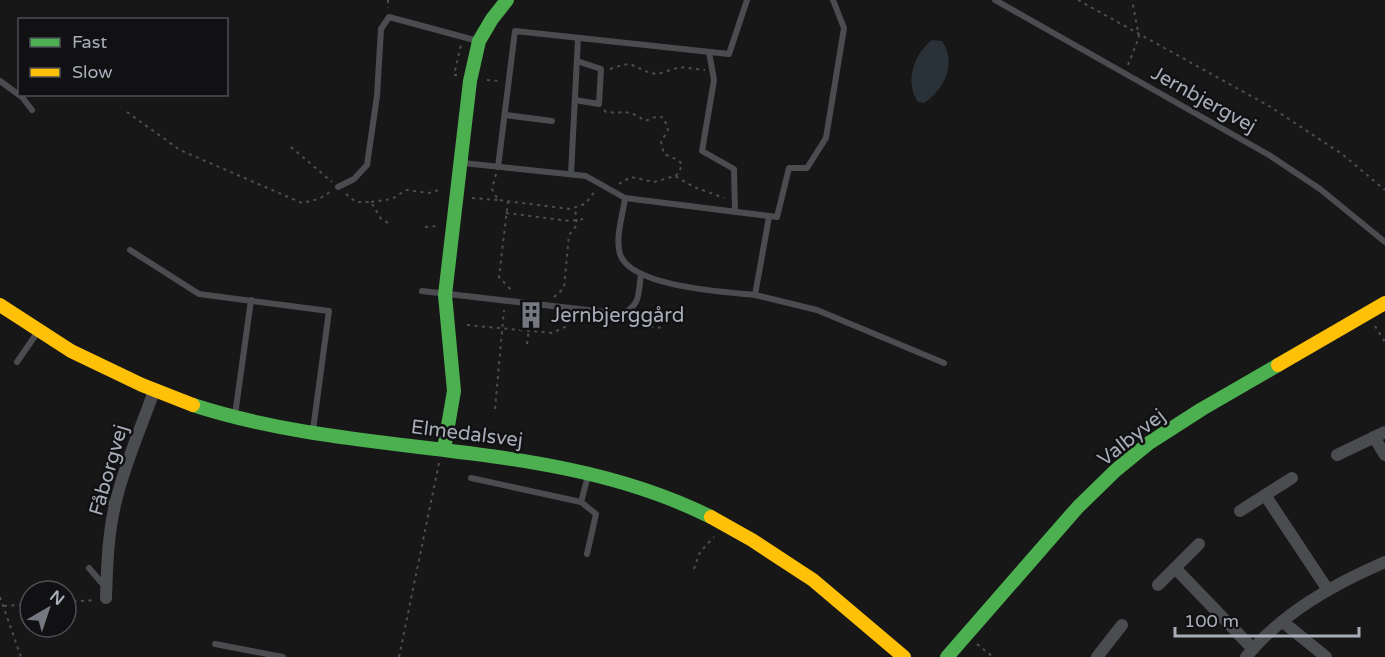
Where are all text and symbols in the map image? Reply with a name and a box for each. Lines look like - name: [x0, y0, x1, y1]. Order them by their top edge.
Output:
- legend: [18, 18, 228, 96]
- text: Fast: [72, 31, 107, 53]
- text: Slow: [72, 61, 113, 83]
- street label: Jernbjergvej: [1147, 61, 1260, 139]
- building icon: Jernbjerggård: [516, 300, 546, 330]
- place label: Jernbjerggård: [551, 304, 684, 328]
- street label: Valbyvej: [1093, 404, 1170, 472]
- street label: Elmedalsvej: [410, 415, 524, 453]
- street label: Fåborgvej: [85, 422, 133, 519]
- north arrow: [18, 579, 78, 639]
- text: N: [46, 586, 68, 610]
- scale bar: [1175, 600, 1360, 638]
- text: 100 m: [1184, 610, 1239, 632]

